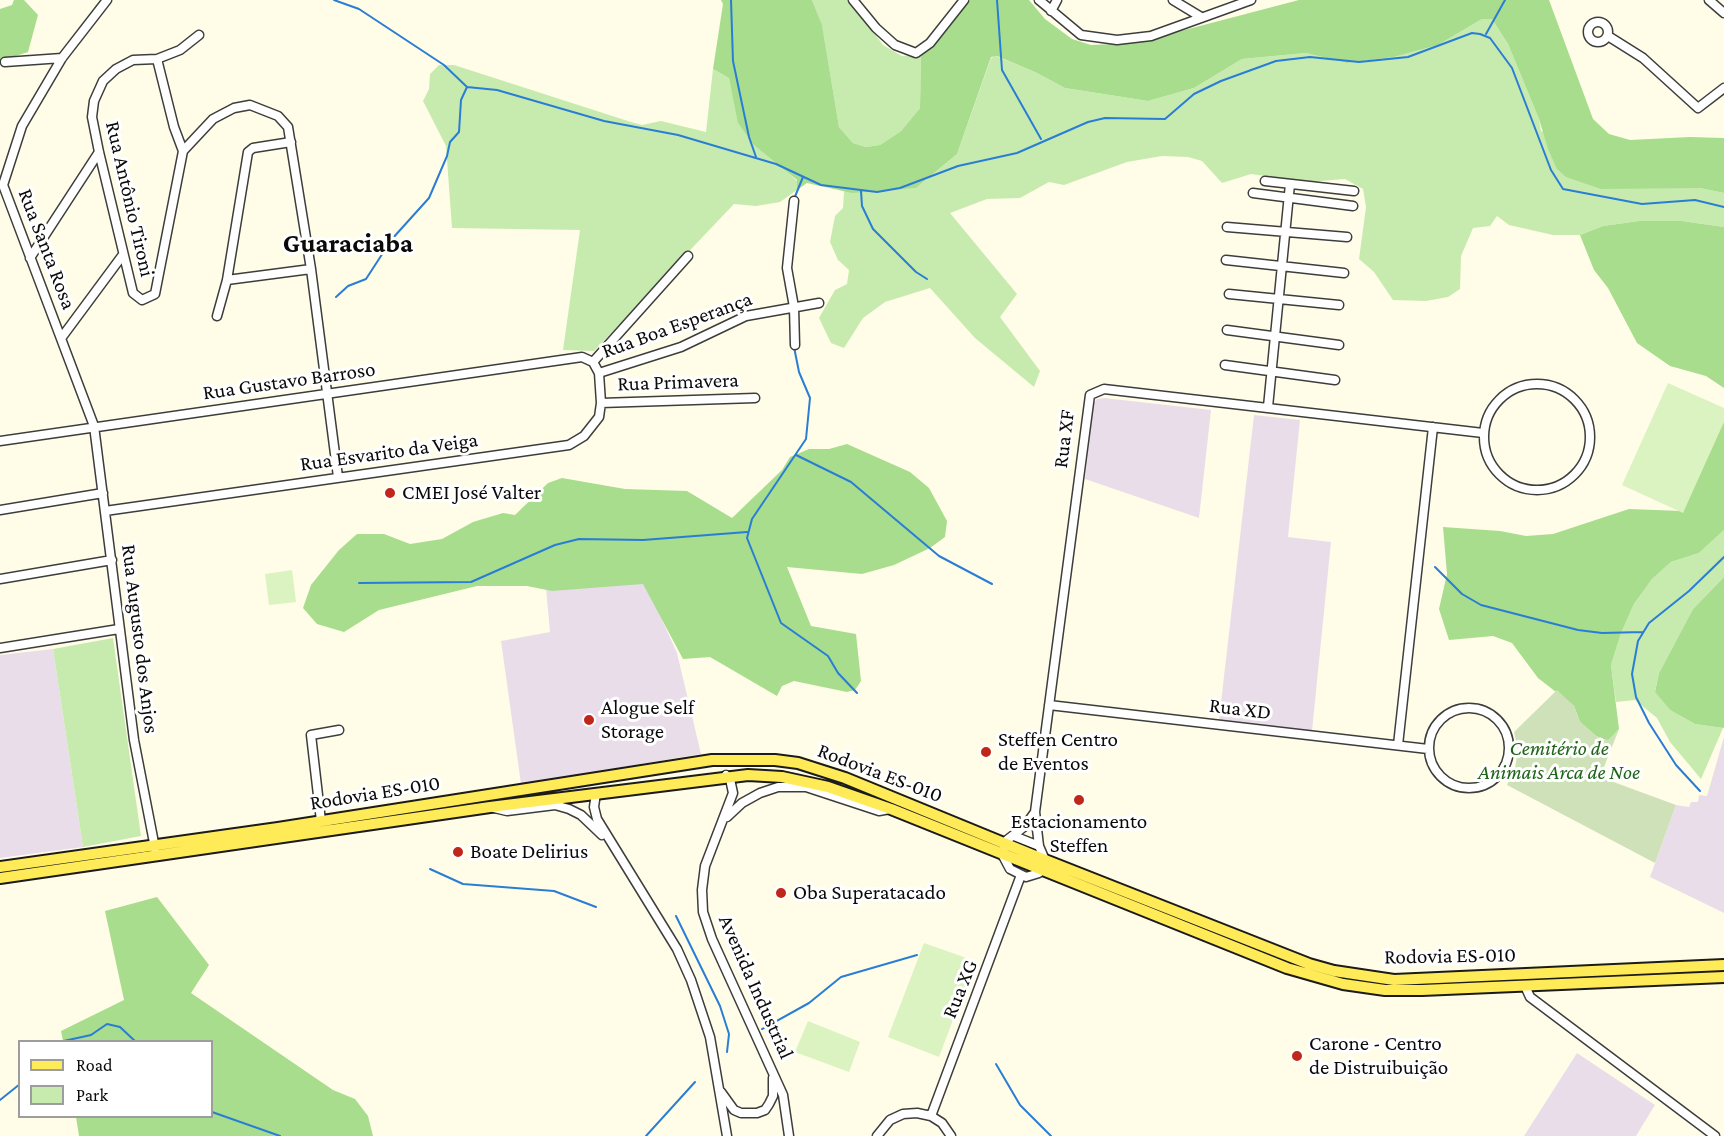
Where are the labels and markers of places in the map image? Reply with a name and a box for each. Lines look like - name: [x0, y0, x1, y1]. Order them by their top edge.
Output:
- place label: CMEI José Valter: [402, 480, 541, 506]
- marker: CMEI José Valter: [383, 486, 397, 500]
- place label: Alogue Self Storage: [601, 695, 694, 745]
- marker: Alogue Self Storage: [582, 713, 596, 727]
- place label: Steffen Centro de Eventos: [998, 727, 1118, 777]
- marker: Steffen Centro de Eventos: [979, 745, 993, 759]
- marker: Estacionamento Steffen: [1072, 793, 1086, 807]
- place label: Estacionamento Steffen: [1011, 809, 1147, 859]
- place label: Boate Delirius: [470, 839, 588, 865]
- marker: Boate Delirius: [451, 845, 465, 859]
- place label: Oba Superatacado: [793, 880, 946, 906]
- marker: Oba Superatacado: [774, 886, 788, 900]
- place label: Carone - Centro de Distruibuição: [1309, 1031, 1448, 1081]
- marker: Carone - Centro de Distruibuição: [1290, 1049, 1304, 1063]

